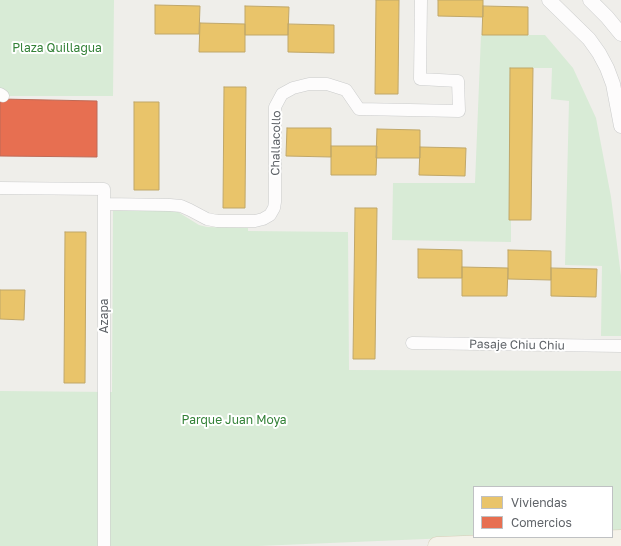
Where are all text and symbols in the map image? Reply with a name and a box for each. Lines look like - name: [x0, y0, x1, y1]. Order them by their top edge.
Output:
- park label: Plaza Quillagua: [12, 41, 102, 55]
- street label: Challacollo: [268, 110, 284, 176]
- street label: Azapa: [97, 298, 111, 334]
- street label: Pasaje Chiu Chiu: [469, 337, 565, 353]
- park label: Parque Juan Moya: [181, 413, 287, 427]
- legend: [473, 486, 613, 538]
- text: Viviendas: [511, 495, 567, 510]
- text: Comercios: [511, 515, 572, 530]

